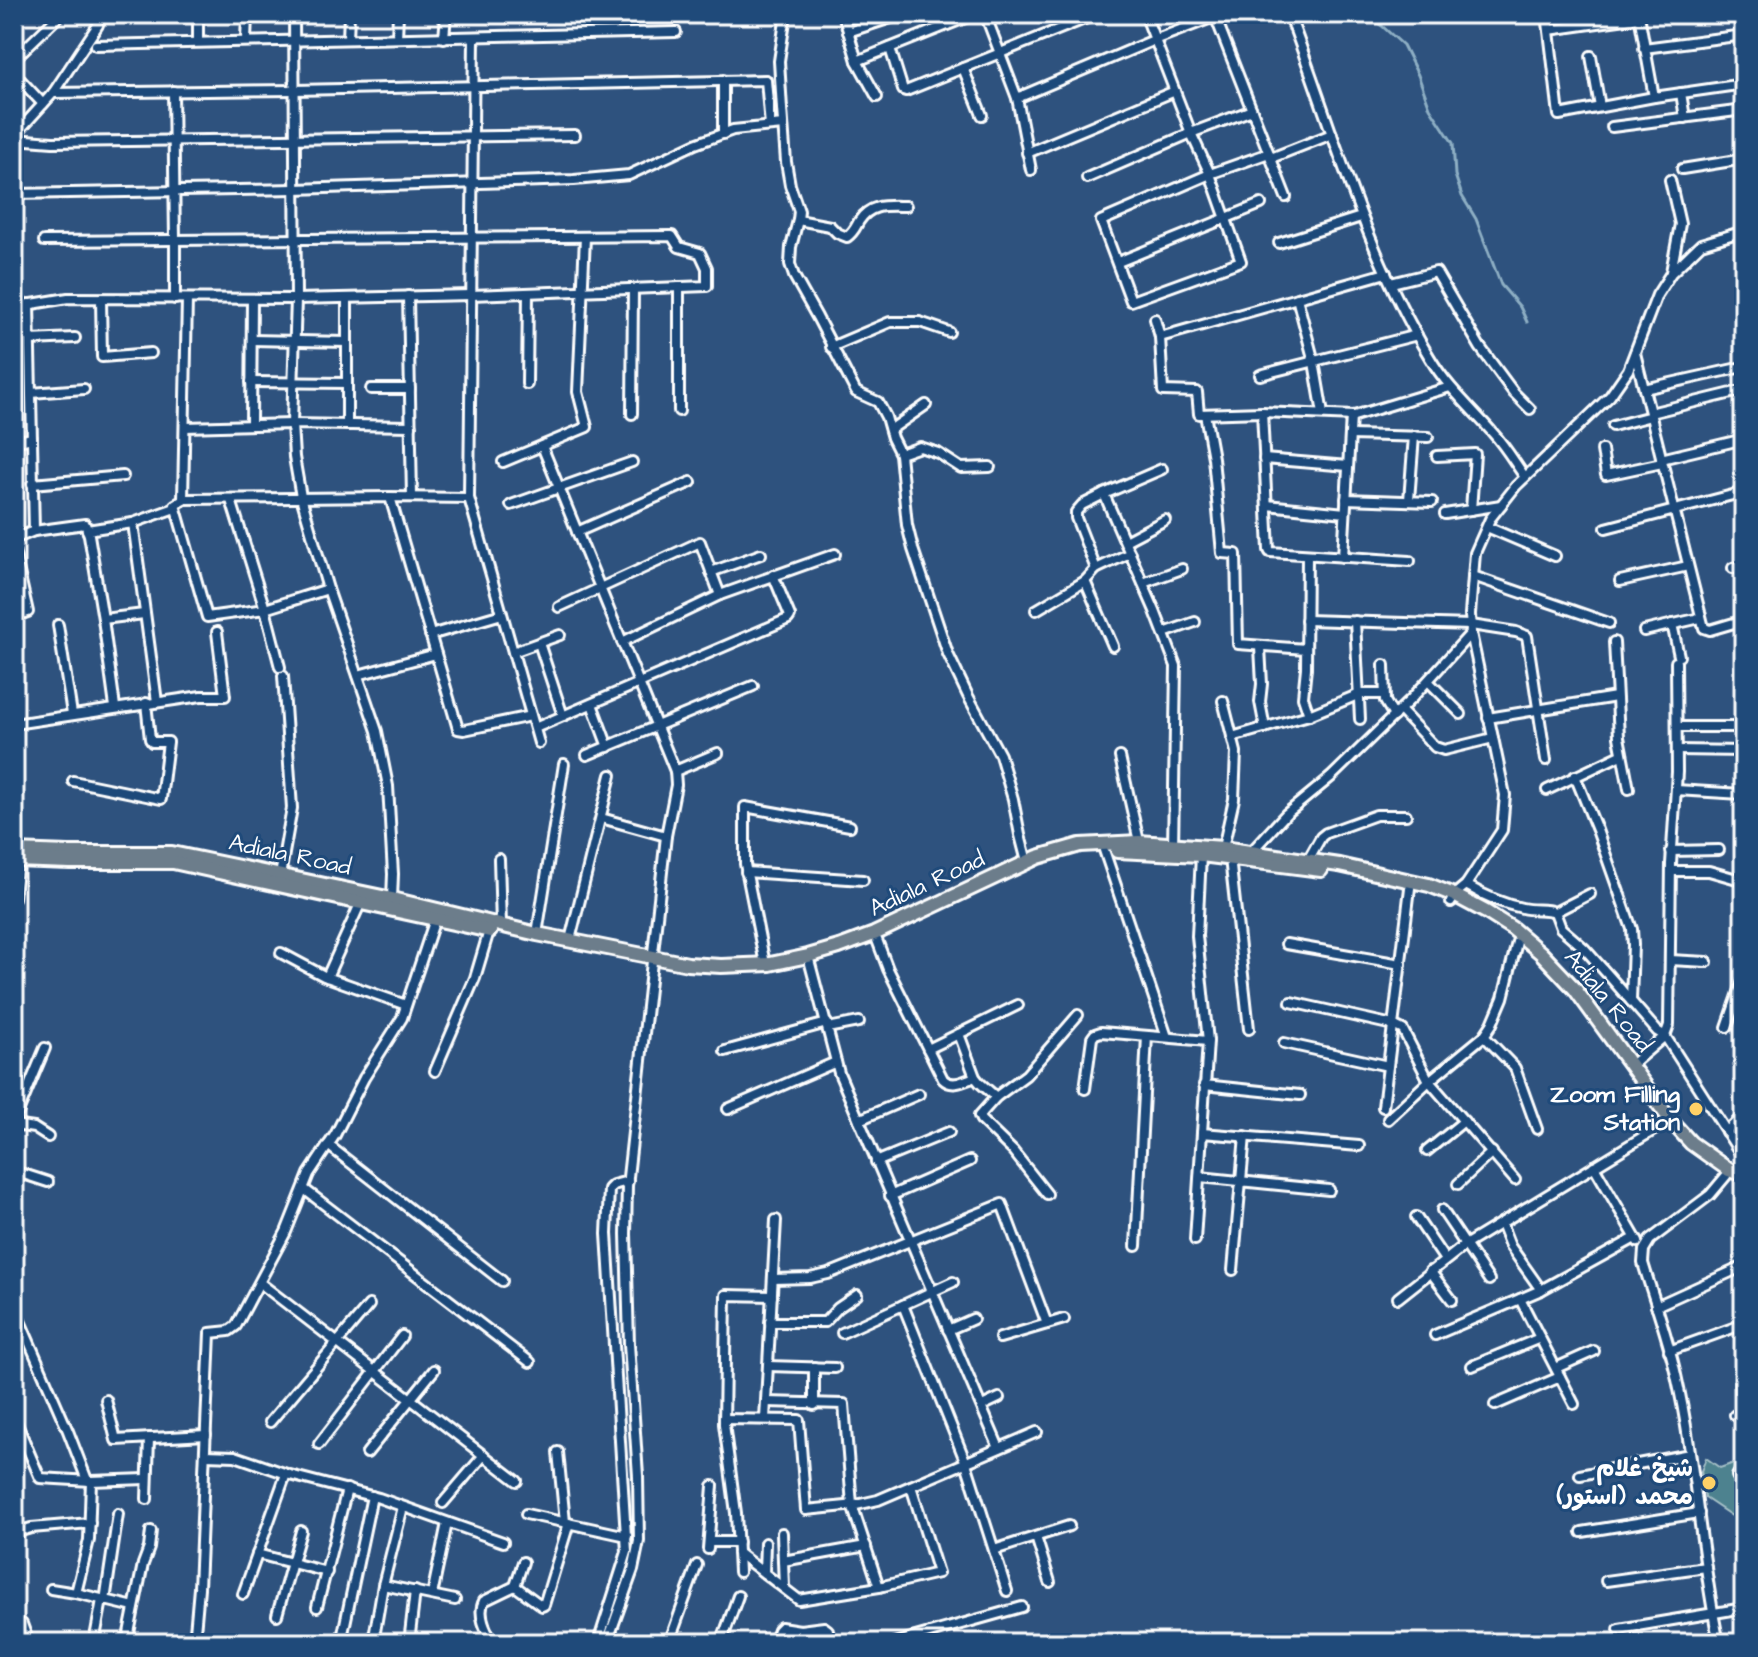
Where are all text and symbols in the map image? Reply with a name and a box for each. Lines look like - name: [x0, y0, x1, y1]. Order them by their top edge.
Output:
- street label: Adiala Road: [226, 825, 354, 885]
- street label: Adiala Road: [864, 842, 990, 926]
- street label: Adiala Road: [1556, 942, 1660, 1060]
- place label: Zoom Filling Station: [1550, 1078, 1681, 1140]
- marker: Zoom Filling Station: [1687, 1100, 1705, 1118]
- place label: شیخ غلام محمد (استور): [1556, 1452, 1693, 1514]
- marker: شیخ غلام محمد (استور): [1700, 1474, 1718, 1492]

